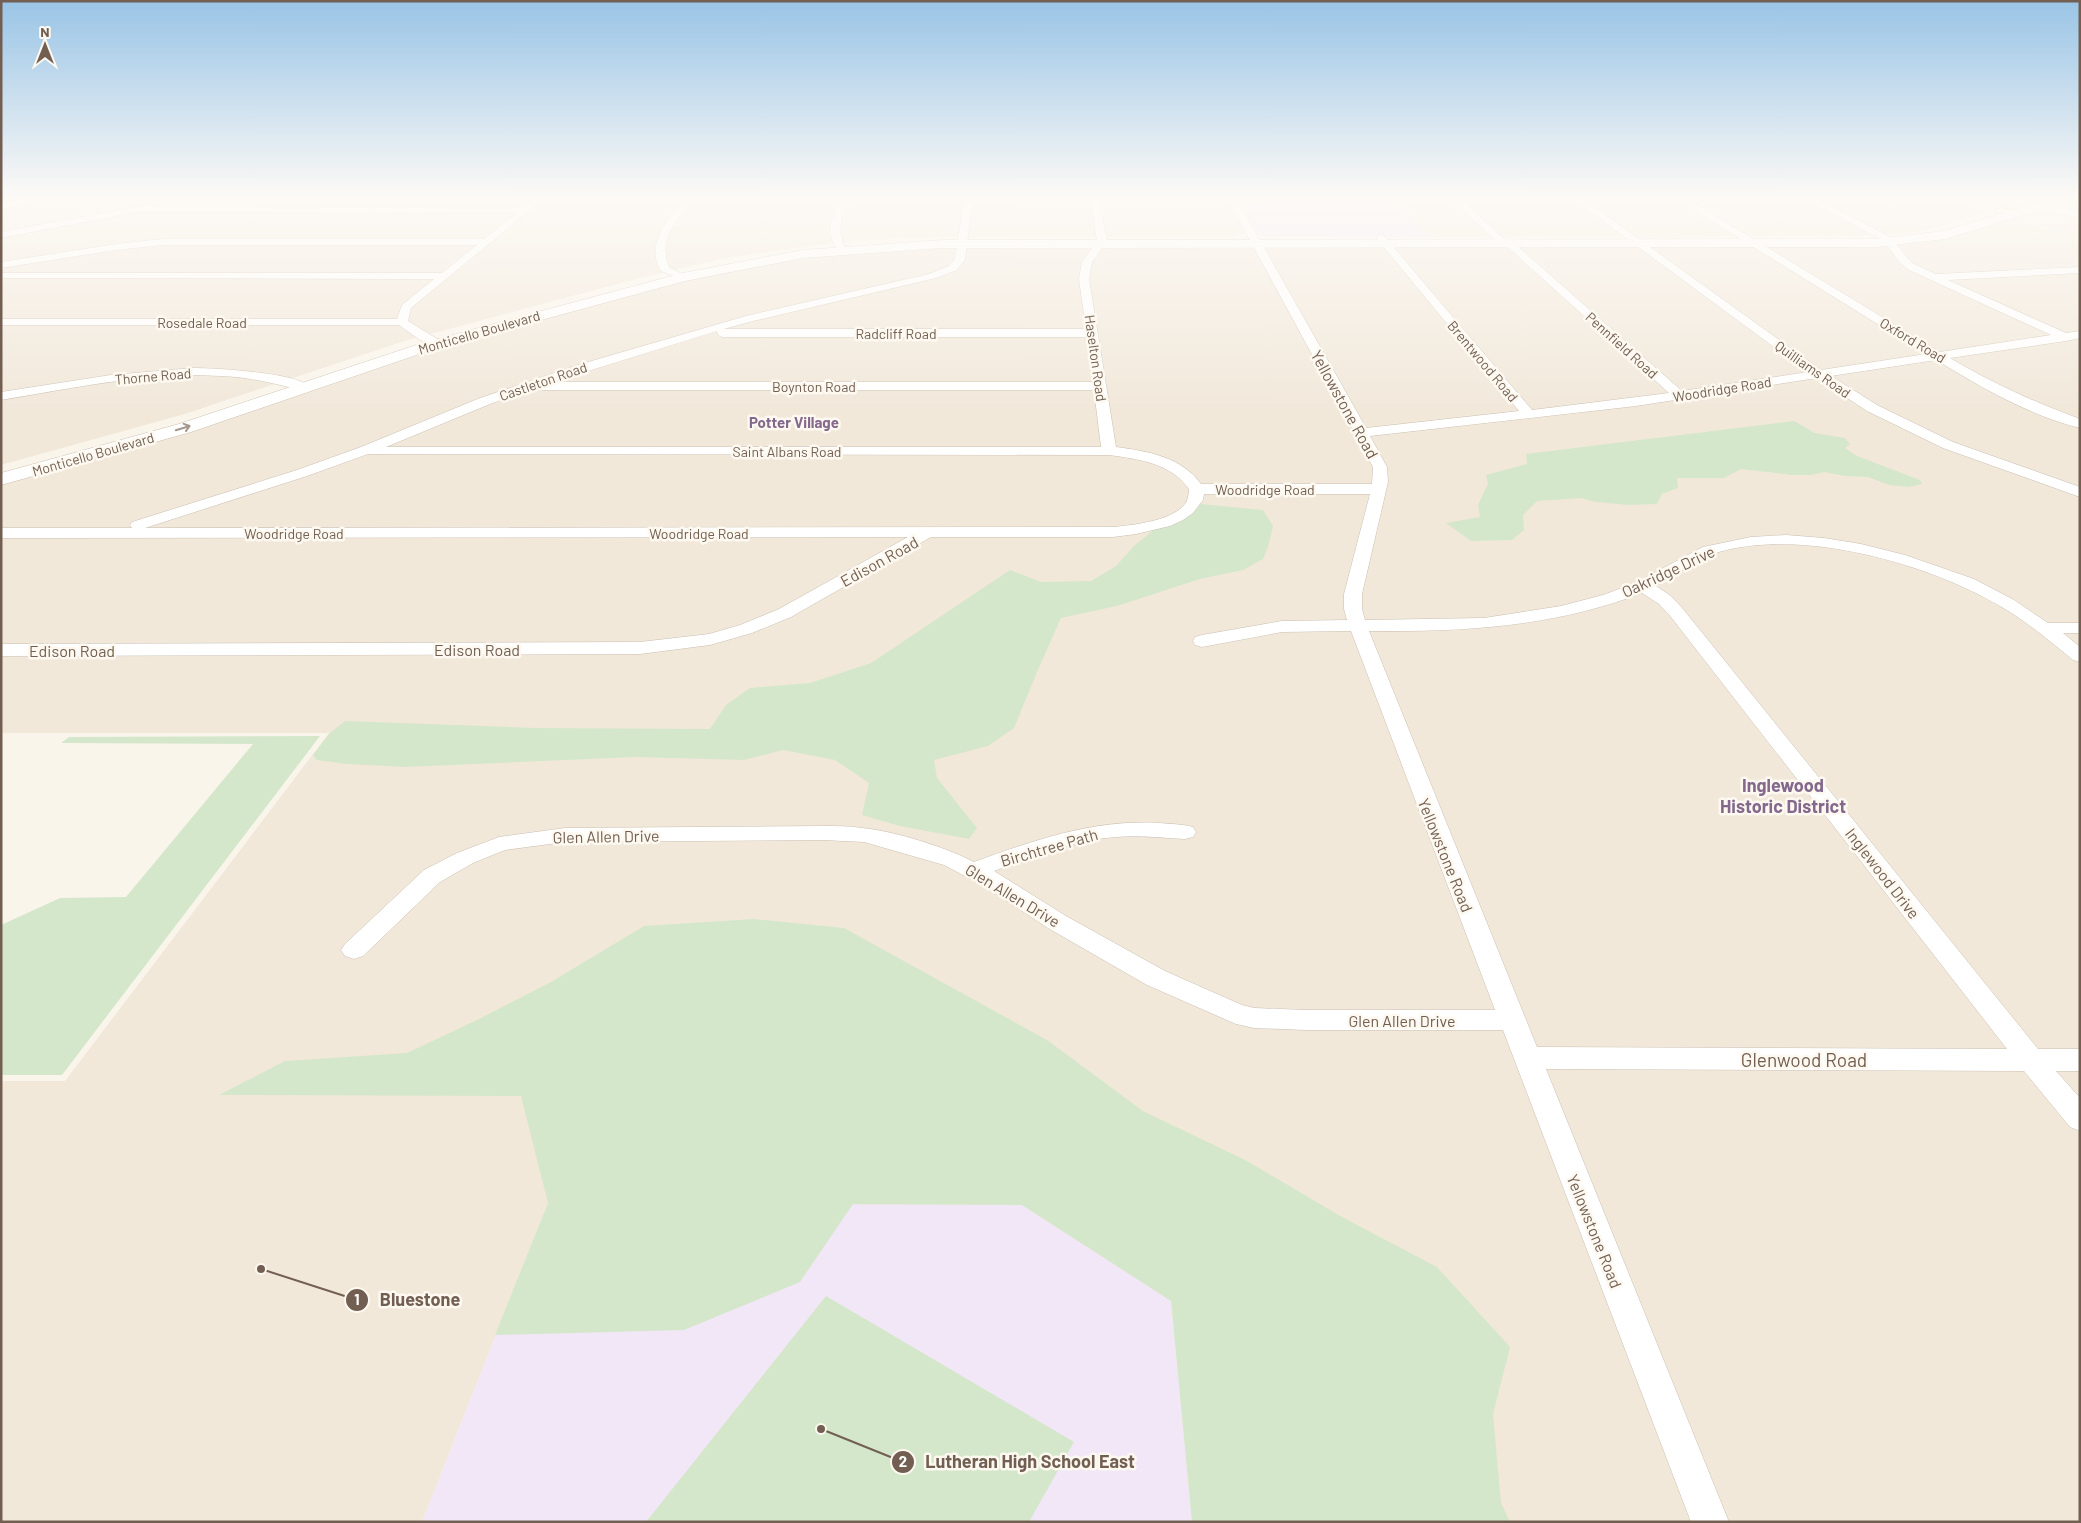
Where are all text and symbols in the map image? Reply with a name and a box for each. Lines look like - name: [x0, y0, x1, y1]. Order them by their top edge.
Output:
- north arrow: [20, 20, 70, 70]
- text: N: [40, 23, 50, 40]
- street label: Monticello Boulevard: [416, 306, 542, 358]
- street label: Pennfield Road: [1582, 308, 1662, 382]
- street label: Haselton Road: [1081, 313, 1111, 403]
- street label: Rosedale Road: [157, 314, 247, 331]
- street label: Oxford Road: [1877, 314, 1949, 366]
- street label: Brentwood Road: [1444, 317, 1522, 405]
- street label: Radcliff Road: [855, 325, 937, 342]
- street label: Quilliams Road: [1772, 337, 1854, 401]
- street label: Yellowstone Road: [1307, 346, 1383, 462]
- street label: Castleton Road: [497, 358, 589, 404]
- street label: Thorne Road: [114, 364, 192, 388]
- street label: Woodridge Road: [1672, 373, 1772, 405]
- street label: Boynton Road: [772, 378, 856, 395]
- district label: Potter Village: [749, 413, 839, 431]
- one-way arrow: [175, 423, 191, 433]
- street label: Monticello Boulevard: [30, 428, 156, 480]
- street label: Saint Albans Road: [733, 443, 841, 460]
- street label: Woodridge Road: [1215, 481, 1315, 498]
- street label: Woodridge Road: [244, 525, 344, 542]
- street label: Woodridge Road: [649, 525, 749, 542]
- street label: Edison Road: [837, 532, 921, 590]
- street label: Oakridge Drive: [1618, 541, 1718, 601]
- street label: Edison Road: [434, 640, 520, 659]
- street label: Edison Road: [29, 641, 115, 660]
- district label: Inglewood Historic District: [1720, 774, 1846, 817]
- street label: Yellowstone Road: [1415, 795, 1477, 915]
- street label: Birchtree Path: [998, 824, 1100, 870]
- street label: Inglewood Drive: [1842, 824, 1924, 922]
- street label: Glen Allen Drive: [552, 826, 660, 846]
- street label: Glen Allen Drive: [962, 859, 1064, 931]
- street label: Glen Allen Drive: [1349, 1011, 1455, 1030]
- street label: Glenwood Road: [1741, 1048, 1867, 1071]
- street label: Yellowstone Road: [1564, 1171, 1626, 1291]
- callout: Bluestone: [344, 1284, 470, 1317]
- text: Bluestone: [380, 1288, 460, 1310]
- text: 1: [354, 1290, 360, 1308]
- callout: Lutheran High School East: [890, 1445, 1145, 1478]
- text: Lutheran High School East: [925, 1450, 1135, 1472]
- text: 2: [899, 1452, 907, 1470]

